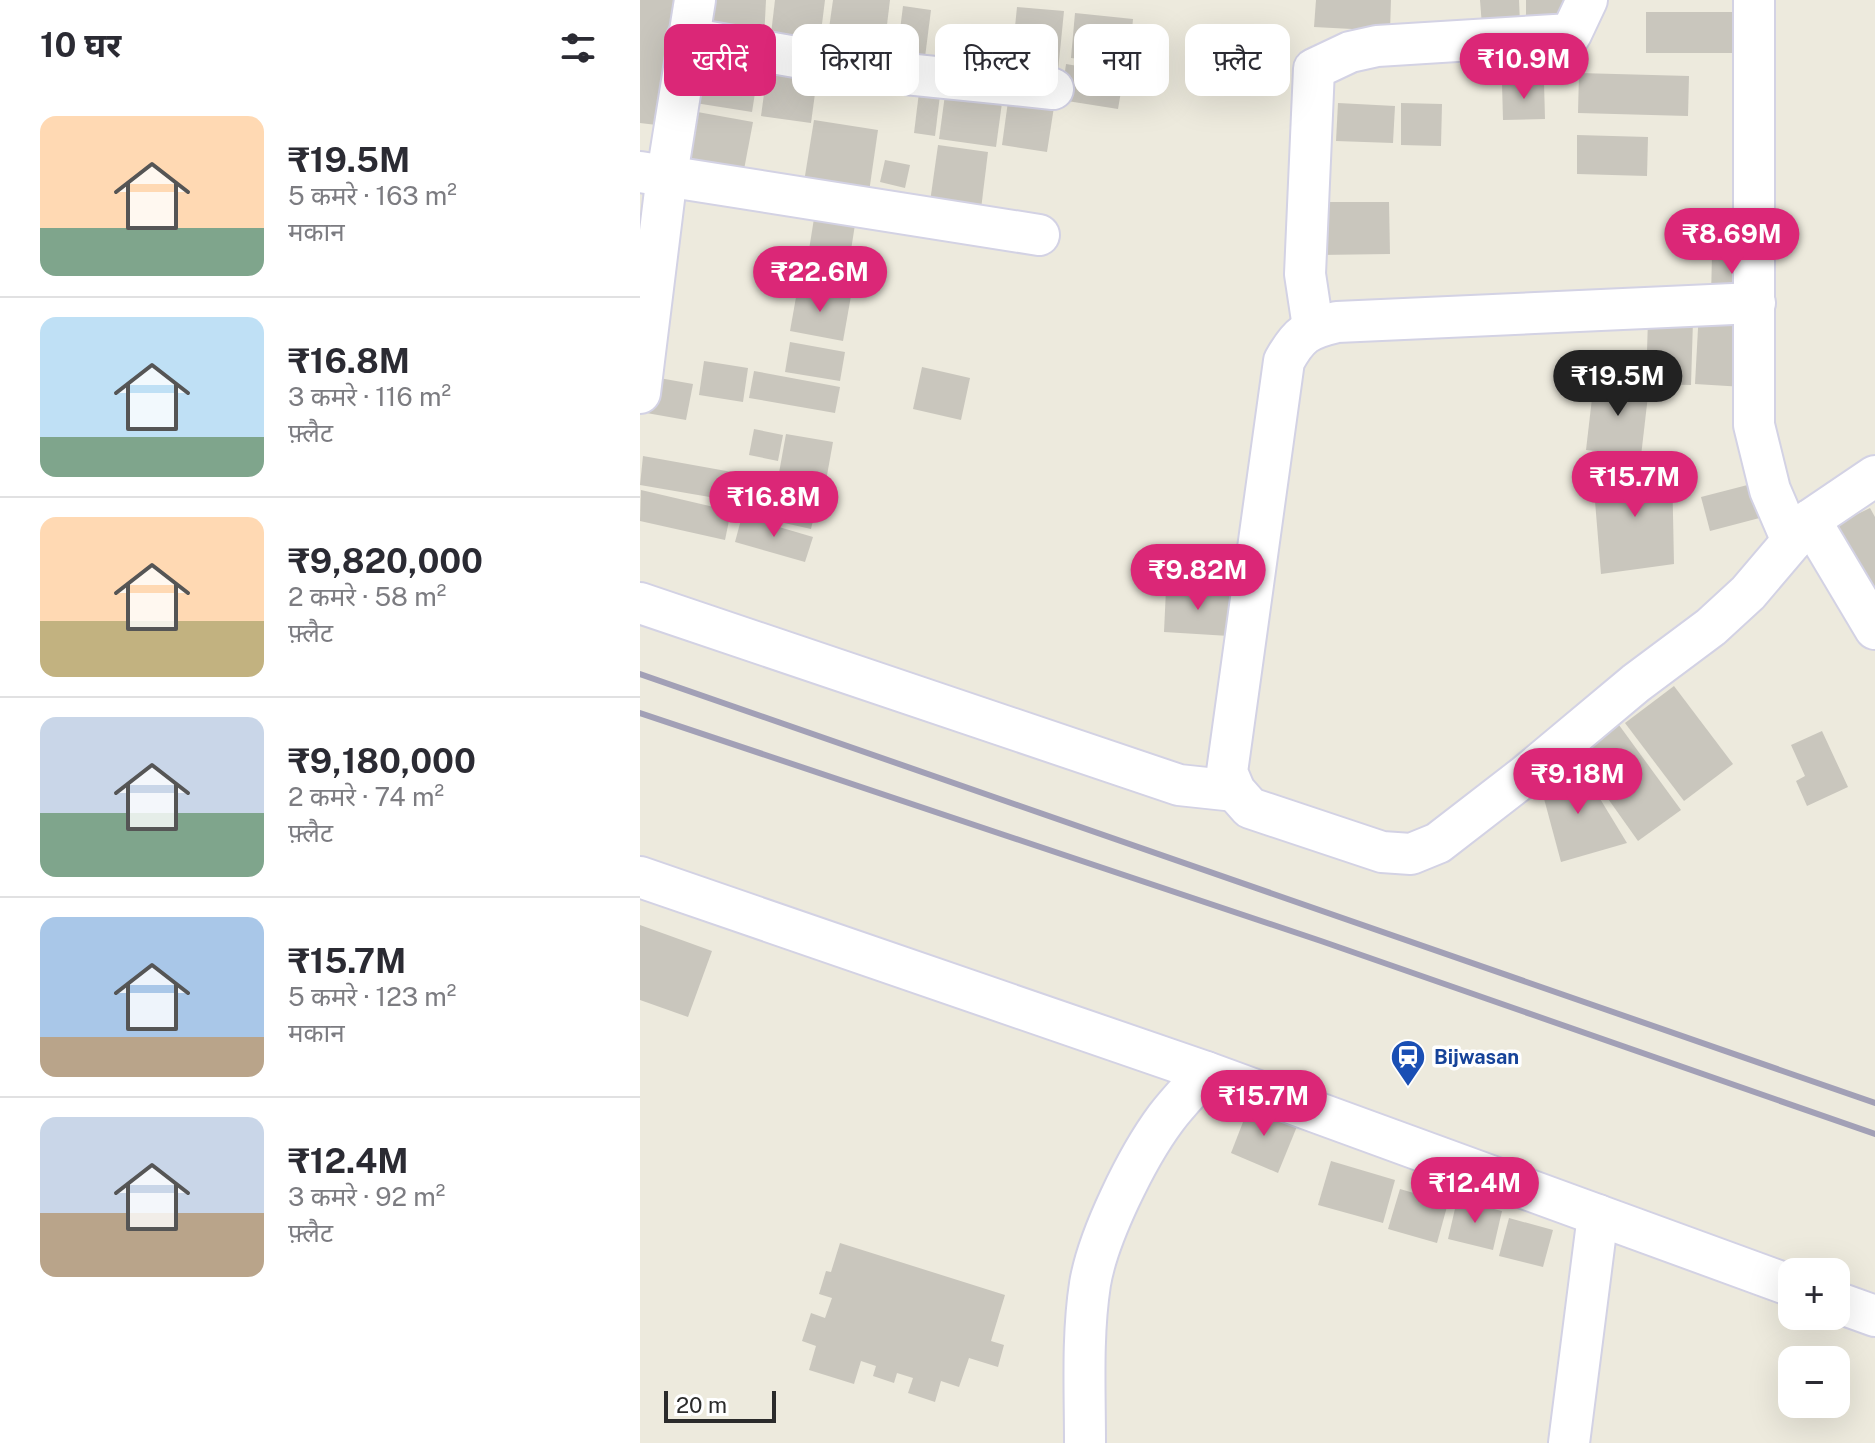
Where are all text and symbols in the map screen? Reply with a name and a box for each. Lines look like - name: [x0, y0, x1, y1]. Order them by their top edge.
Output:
- chip: खरीदें: [664, 24, 776, 96]
- chip: किराया: [792, 24, 919, 96]
- chip: फ़िल्टर: [935, 24, 1058, 96]
- chip: नया: [1074, 24, 1169, 96]
- chip: फ़्लैट: [1185, 24, 1290, 96]
- text: 10 घर: [40, 25, 121, 65]
- icon: filters: [556, 26, 600, 70]
- pin: ₹10.9M: [1459, 33, 1589, 101]
- text: ₹10.9M: [1478, 43, 1570, 74]
- text: ₹19.5M: [288, 140, 410, 180]
- icon: home: [104, 148, 200, 244]
- text: 5 कमरे · 163 m²: [288, 180, 457, 211]
- pin: ₹8.69M: [1667, 208, 1797, 276]
- text: मकान: [288, 216, 345, 247]
- text: ₹8.69M: [1682, 218, 1782, 249]
- pin: ₹22.6M: [755, 246, 885, 314]
- text: ₹22.6M: [771, 256, 869, 287]
- text: ₹16.8M: [288, 341, 410, 381]
- icon: home: [104, 349, 200, 445]
- pin: ₹19.5M: [1553, 350, 1683, 418]
- text: ₹19.5M: [1571, 360, 1665, 391]
- text: 3 कमरे · 116 m²: [288, 381, 451, 412]
- text: फ़्लैट: [288, 417, 333, 448]
- pin: ₹15.7M: [1570, 451, 1700, 519]
- text: ₹15.7M: [1590, 461, 1680, 492]
- pin: ₹16.8M: [709, 471, 839, 539]
- text: ₹16.8M: [727, 481, 821, 512]
- text: ₹9,820,000: [288, 541, 483, 581]
- pin: ₹9.82M: [1133, 544, 1263, 612]
- icon: home: [104, 549, 200, 645]
- text: ₹9.82M: [1149, 554, 1247, 585]
- text: 2 कमरे · 58 m²: [288, 581, 446, 612]
- text: फ़्लैट: [288, 617, 333, 648]
- text: ₹9,180,000: [288, 741, 476, 781]
- pin: ₹9.18M: [1513, 748, 1643, 816]
- icon: home: [104, 749, 200, 845]
- text: ₹9.18M: [1531, 758, 1625, 789]
- text: 2 कमरे · 74 m²: [288, 781, 444, 812]
- text: फ़्लैट: [288, 817, 333, 848]
- text: ₹15.7M: [288, 941, 406, 981]
- icon: home: [104, 949, 200, 1045]
- text: 5 कमरे · 123 m²: [288, 981, 456, 1012]
- text: मकान: [288, 1017, 345, 1048]
- station icon: Bijwasan: [1389, 1038, 1427, 1088]
- place label: Bijwasan: [1434, 1045, 1519, 1069]
- pin: ₹15.7M: [1199, 1070, 1329, 1138]
- text: ₹15.7M: [1219, 1080, 1309, 1111]
- text: ₹12.4M: [288, 1141, 409, 1181]
- icon: home: [104, 1149, 200, 1245]
- pin: ₹12.4M: [1410, 1157, 1540, 1225]
- text: ₹12.4M: [1429, 1167, 1521, 1198]
- text: 3 कमरे · 92 m²: [288, 1181, 445, 1212]
- text: फ़्लैट: [288, 1217, 333, 1248]
- map controls: [1778, 1258, 1850, 1418]
- button: +: [1778, 1258, 1850, 1330]
- button: −: [1778, 1346, 1850, 1418]
- scale bar: [664, 1387, 776, 1423]
- text: 20 m: [676, 1392, 727, 1418]

